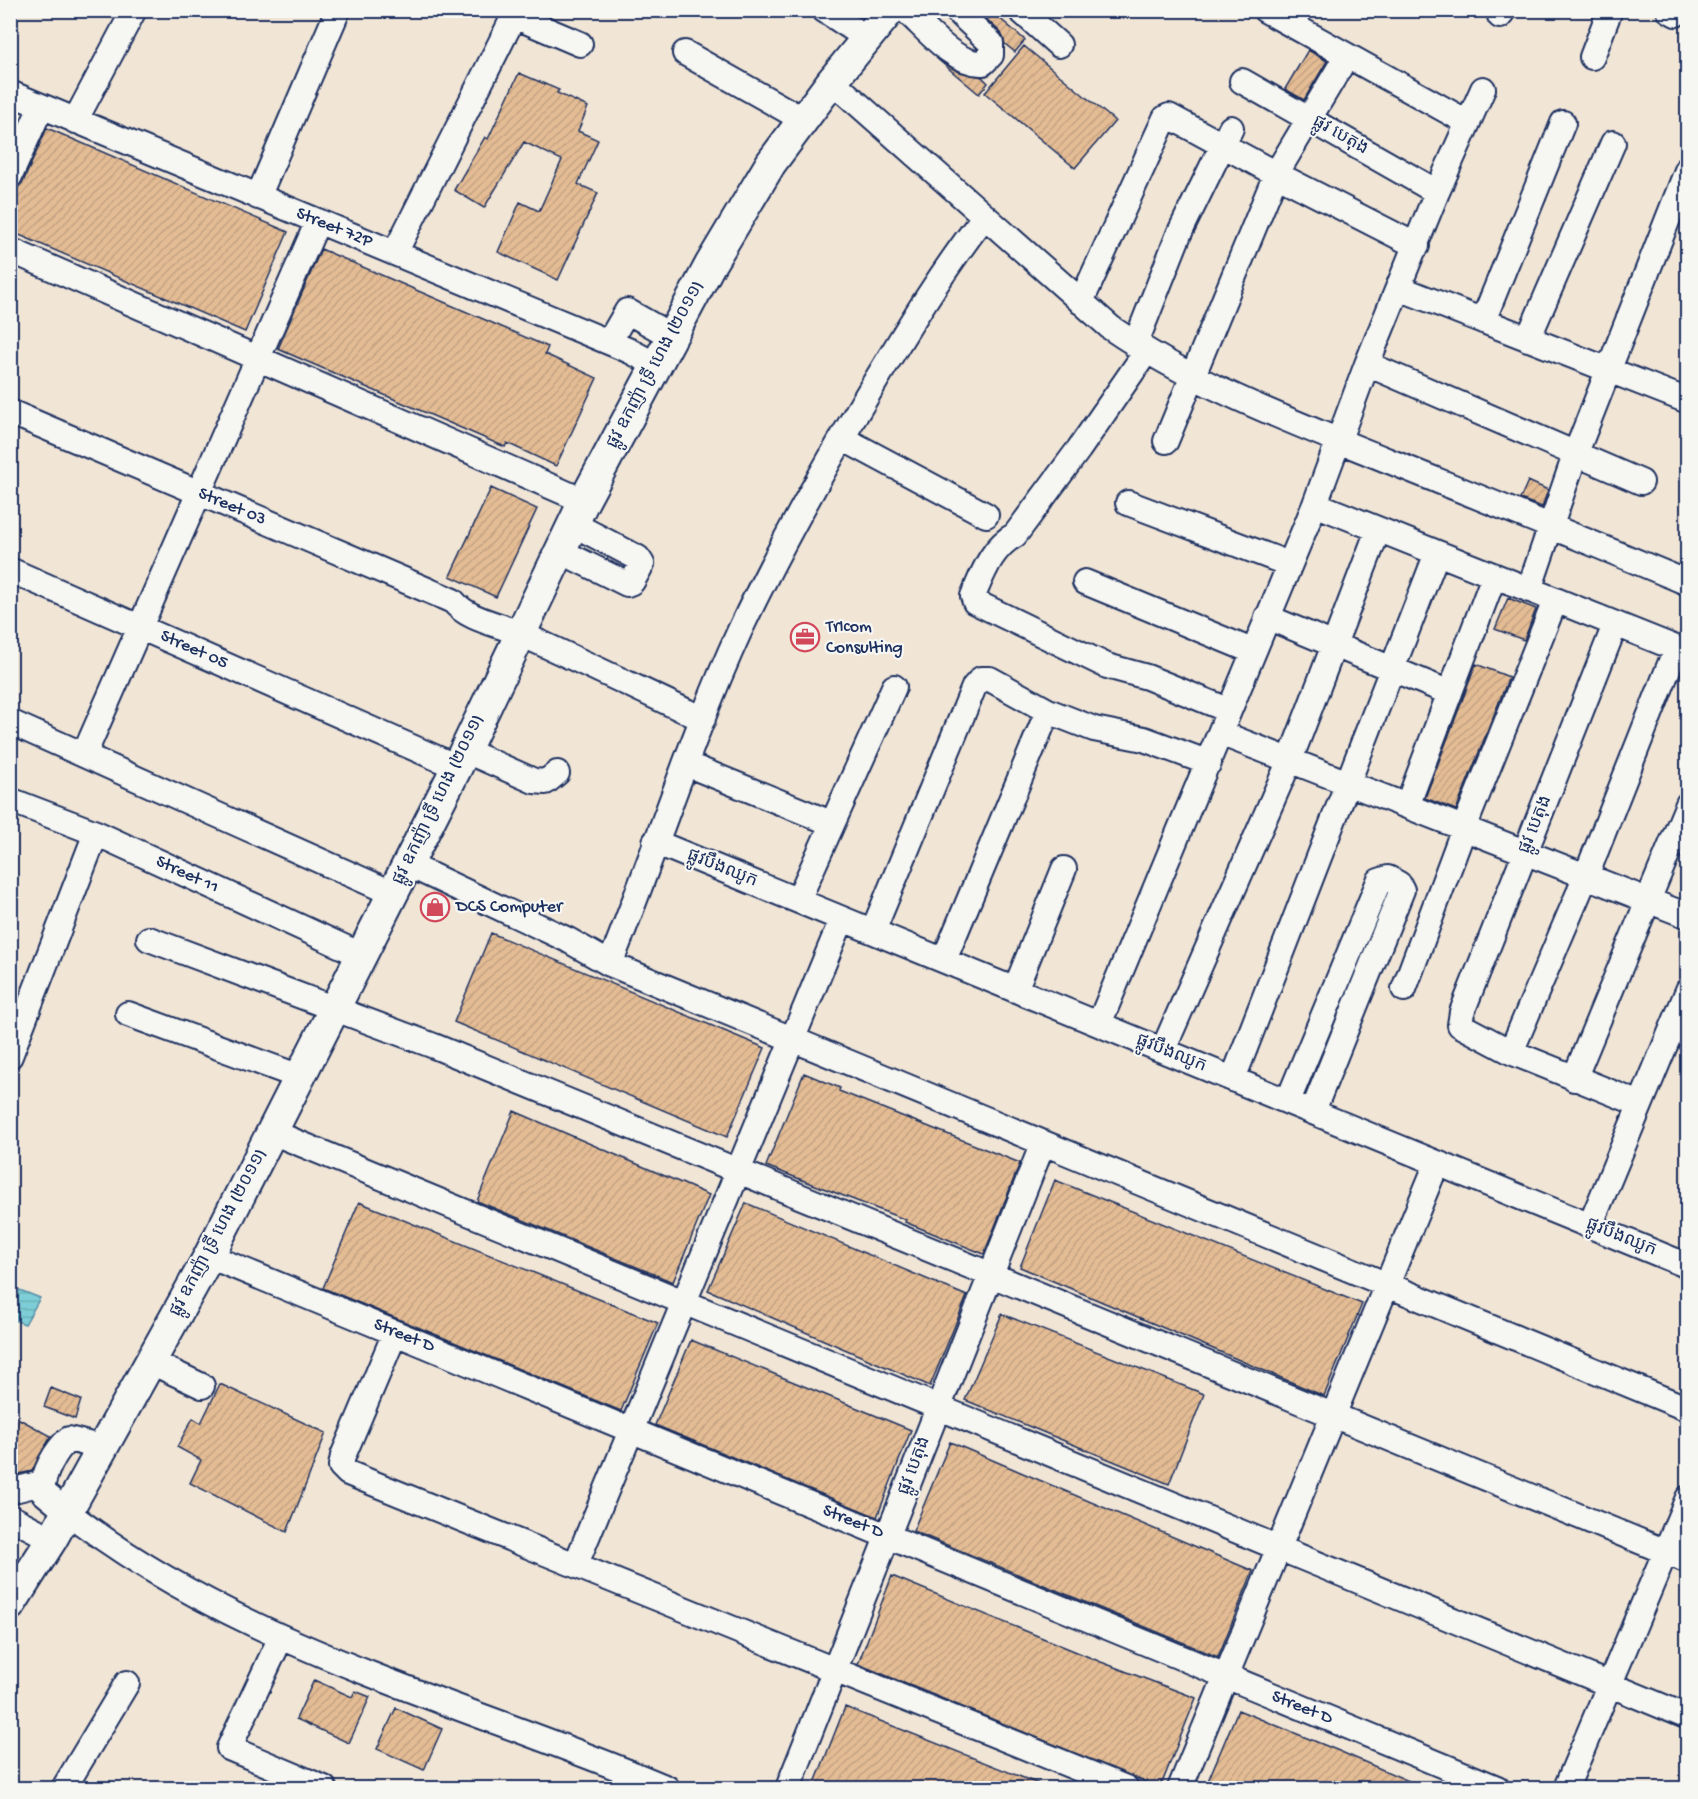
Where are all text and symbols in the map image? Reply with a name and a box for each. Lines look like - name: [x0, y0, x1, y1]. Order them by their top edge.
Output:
- street label: ផ្លូវ បេតុង: [1307, 112, 1372, 163]
- street label: Street 72P: [293, 203, 376, 253]
- street label: ផ្លូវ ឧកញ៉ា ទ្រី ហេង (២០១១): [601, 276, 712, 454]
- street label: Street 03: [195, 483, 269, 531]
- place label: TrIcom Consulting: [825, 617, 903, 659]
- office icon: TrIcom Consulting: [789, 621, 821, 653]
- street label: Street 05: [157, 626, 231, 674]
- street label: ផ្លូវ ឧកញ៉ា ទ្រី ហេង (២០១១): [386, 710, 492, 890]
- street label: ផ្លូវ បេតុង: [1515, 793, 1560, 858]
- street label: ផ្លូវបឹងឈូក: [682, 843, 761, 896]
- street label: Street 11: [152, 851, 222, 899]
- shop icon: DCS Computer: [419, 891, 451, 923]
- place label: DCS Computer: [455, 897, 564, 918]
- street label: ផ្លូវបឹងឈូក: [1131, 1028, 1210, 1081]
- street label: ផ្លូវ ឧកញ៉ា ទ្រី ហេង (២០១១): [164, 1144, 275, 1322]
- street label: ផ្លូវបឹងឈូក: [1581, 1212, 1660, 1265]
- street label: Street D: [370, 1314, 438, 1358]
- street label: ផ្លូវ បេតុង: [894, 1434, 939, 1499]
- street label: Street D: [819, 1500, 887, 1544]
- street label: Street D: [1268, 1686, 1336, 1730]

